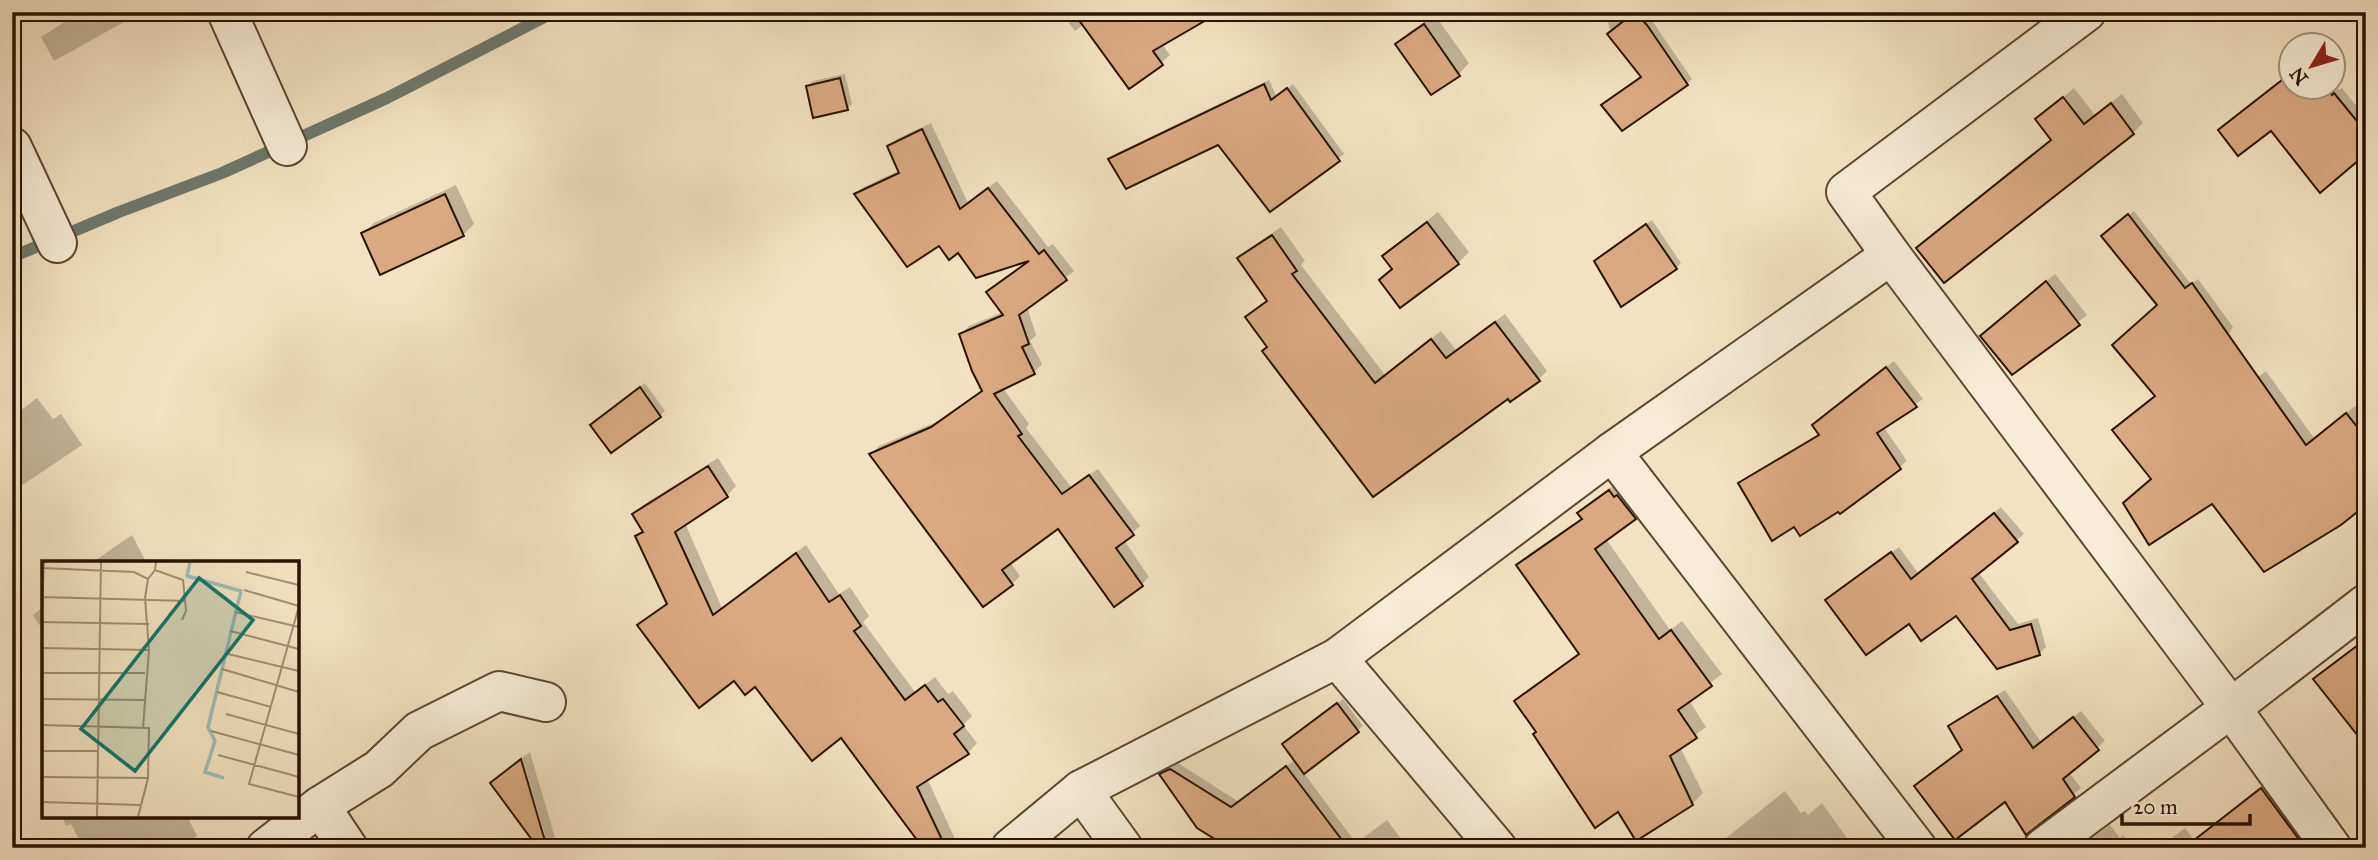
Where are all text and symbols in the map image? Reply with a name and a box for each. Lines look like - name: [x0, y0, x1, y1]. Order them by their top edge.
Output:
- north arrow: [2276, 32, 2346, 102]
- text: N: [2285, 63, 2313, 90]
- inset map: [42, 561, 299, 818]
- scale bar: [2122, 783, 2250, 827]
- text: 20 m: [2133, 794, 2178, 820]

